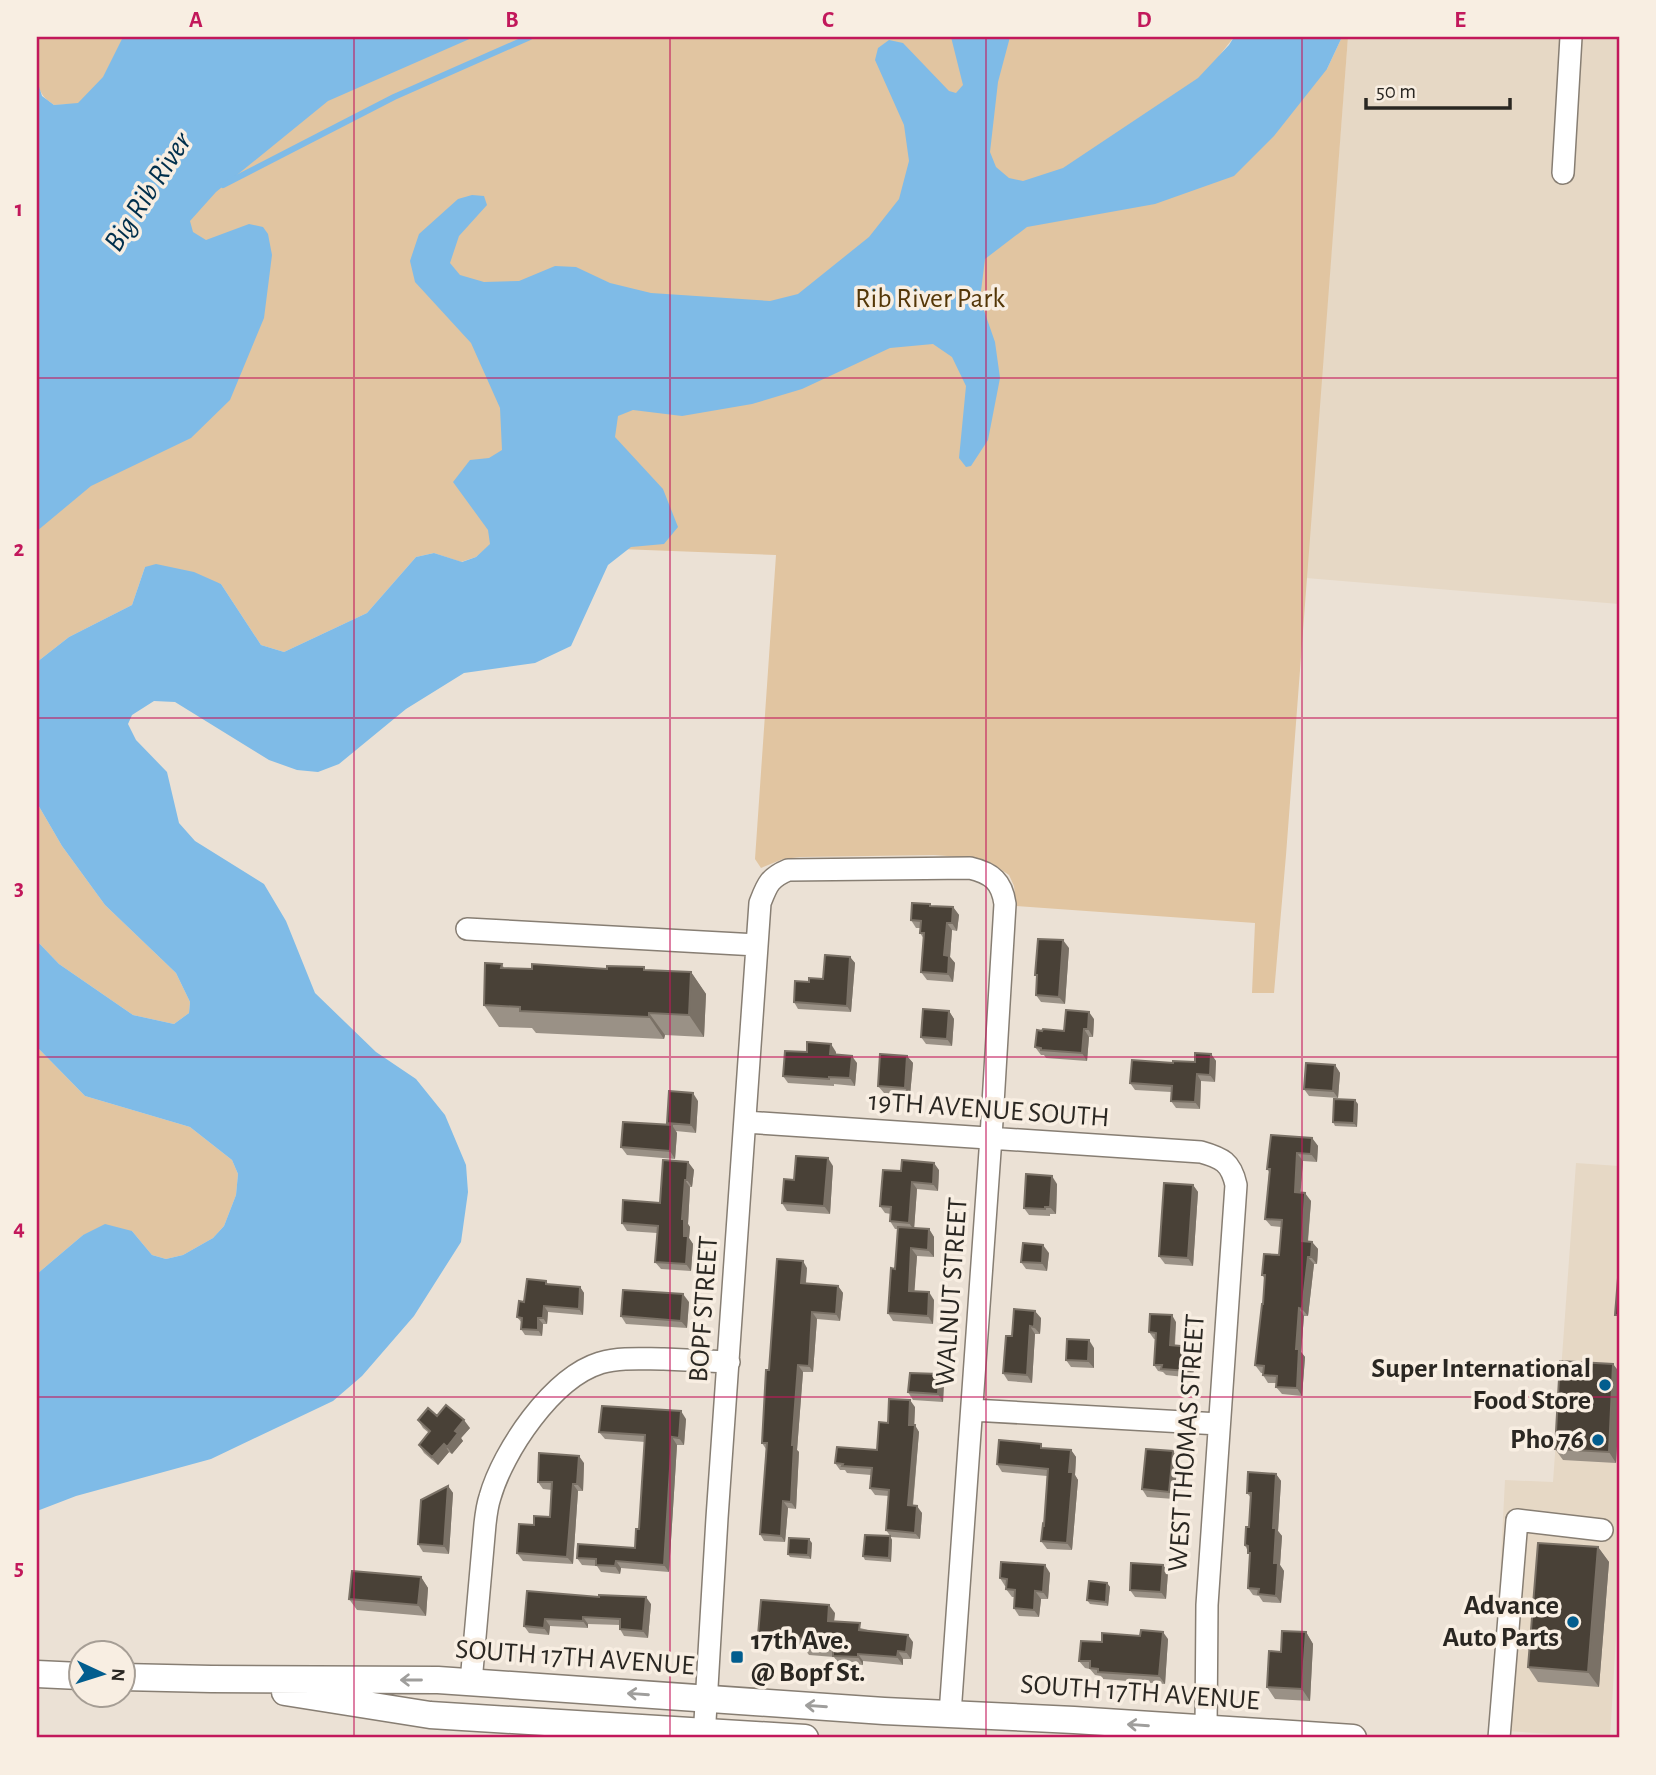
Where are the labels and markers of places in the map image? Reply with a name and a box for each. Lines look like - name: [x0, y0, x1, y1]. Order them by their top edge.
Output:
- place label: Super International Food Store: [1371, 1355, 1591, 1415]
- marker: Super International Food Store: [1597, 1377, 1613, 1393]
- place label: Pho 76: [1510, 1426, 1584, 1454]
- marker: Pho 76: [1590, 1432, 1606, 1448]
- place label: Advance Auto Parts: [1443, 1592, 1559, 1652]
- marker: Advance Auto Parts: [1565, 1614, 1581, 1630]
- place label: 17th Ave. @ Bopf St.: [751, 1627, 866, 1687]
- marker: 17th Ave. @ Bopf St.: [729, 1649, 745, 1665]

